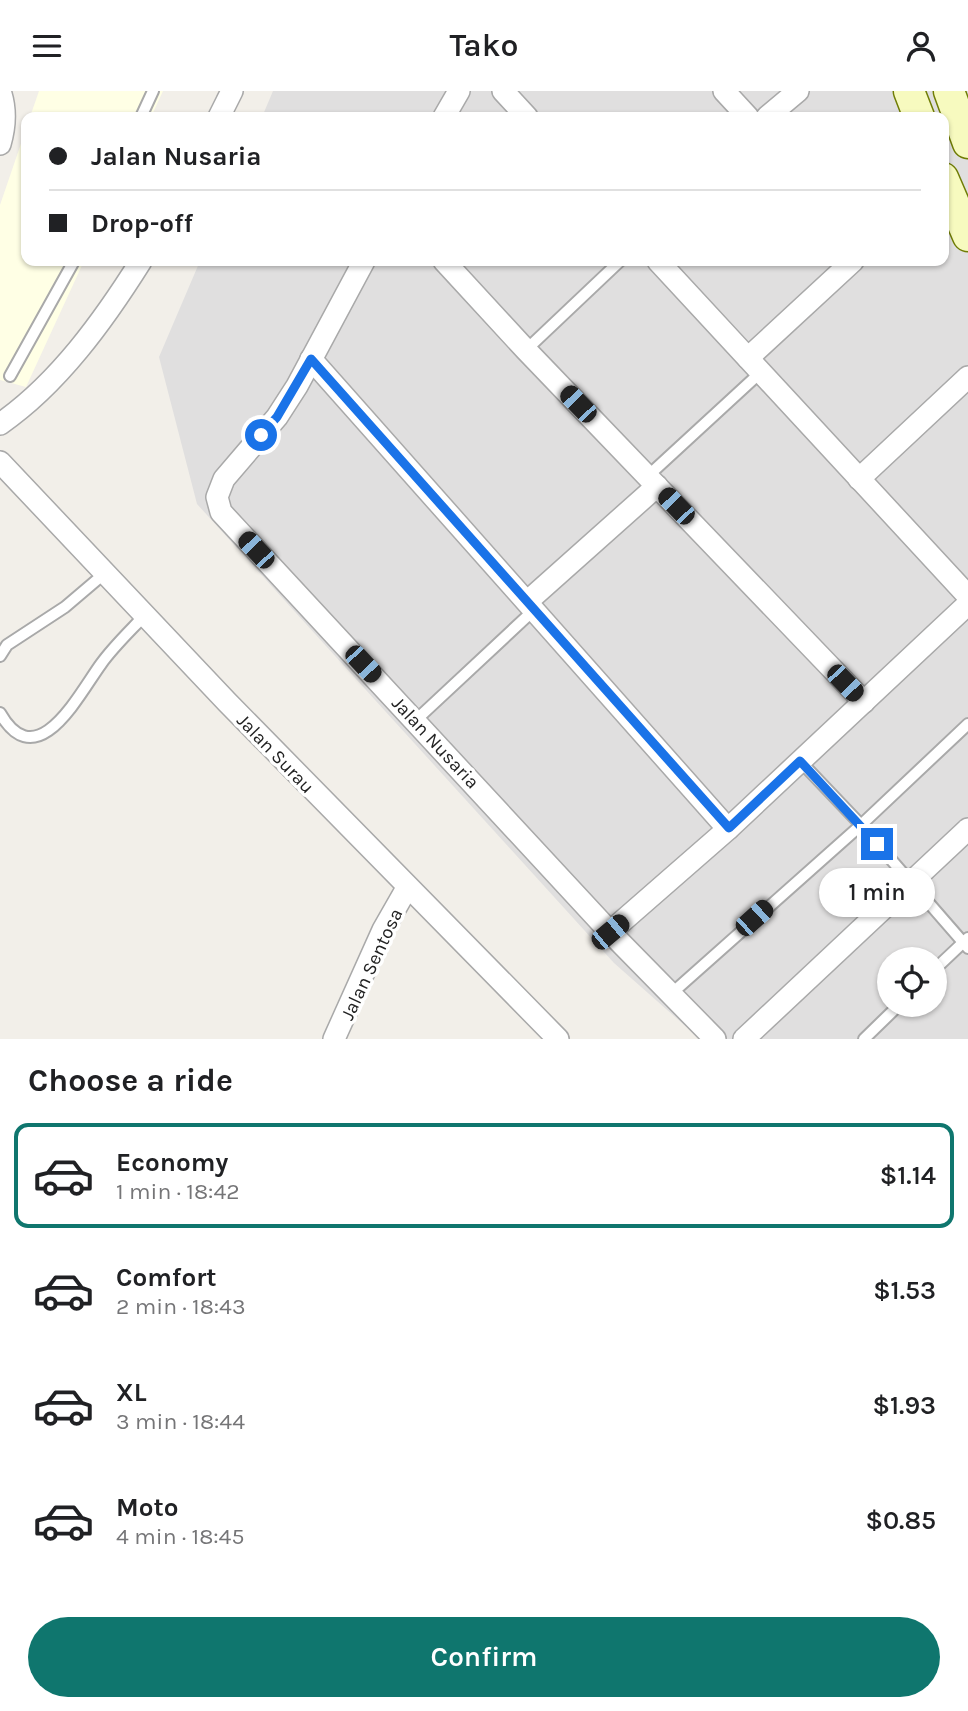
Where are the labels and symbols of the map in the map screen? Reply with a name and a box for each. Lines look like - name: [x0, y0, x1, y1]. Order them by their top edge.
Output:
- car: [556, 382, 601, 426]
- route start: [245, 419, 277, 451]
- car: [654, 484, 699, 528]
- car: [234, 527, 279, 573]
- car: [341, 641, 386, 687]
- car: [823, 661, 868, 705]
- street label: Jalan Nusaria: [387, 692, 483, 793]
- street label: Jalan Surau: [232, 709, 319, 798]
- route end: [861, 828, 893, 860]
- callout: 1 min: [819, 869, 935, 917]
- car: [732, 896, 777, 940]
- street label: Jalan Sentosa: [336, 905, 407, 1024]
- car: [588, 910, 633, 954]

